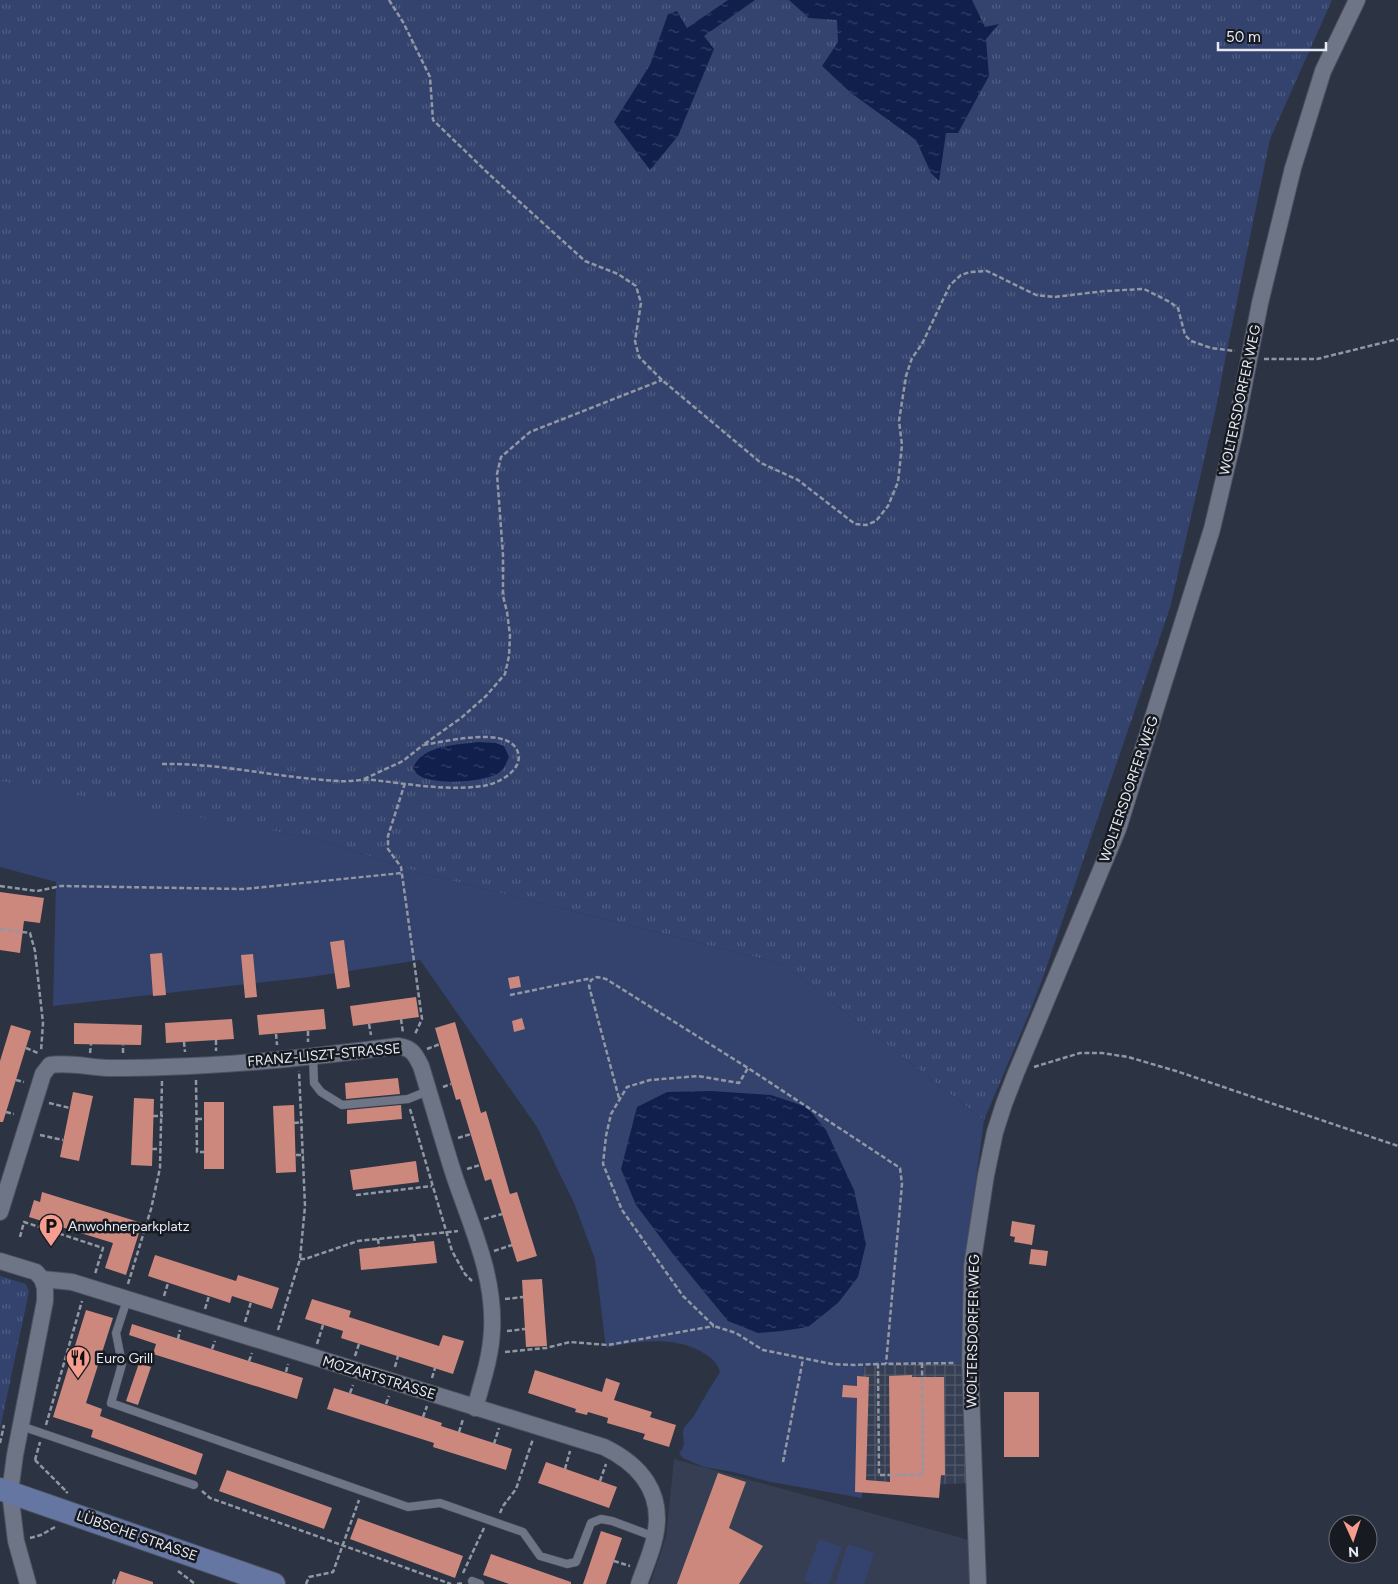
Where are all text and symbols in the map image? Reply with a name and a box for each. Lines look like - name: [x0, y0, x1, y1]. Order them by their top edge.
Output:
- scale bar: [1218, 20, 1326, 52]
- text: 50 m: [1226, 28, 1261, 46]
- street label: WOLTERSDORFER WEG: [1216, 323, 1264, 477]
- street label: WOLTERSDORFER WEG: [1096, 713, 1162, 864]
- street label: FRANZ-LISZT-STRASSE: [247, 1040, 401, 1070]
- parking icon: Anwohnerparkplatz: [38, 1213, 64, 1247]
- place label: Anwohnerparkplatz: [68, 1218, 190, 1235]
- street label: WOLTERSDORFER WEG: [963, 1254, 983, 1408]
- restaurant icon: Euro Grill: [65, 1345, 91, 1379]
- place label: Euro Grill: [96, 1350, 153, 1367]
- street label: MOZARTSTRASSE: [320, 1353, 438, 1403]
- street label: LÜBSCHE STRASSE: [74, 1507, 200, 1565]
- north arrow: [1328, 1514, 1378, 1564]
- text: N: [1348, 1543, 1360, 1560]

